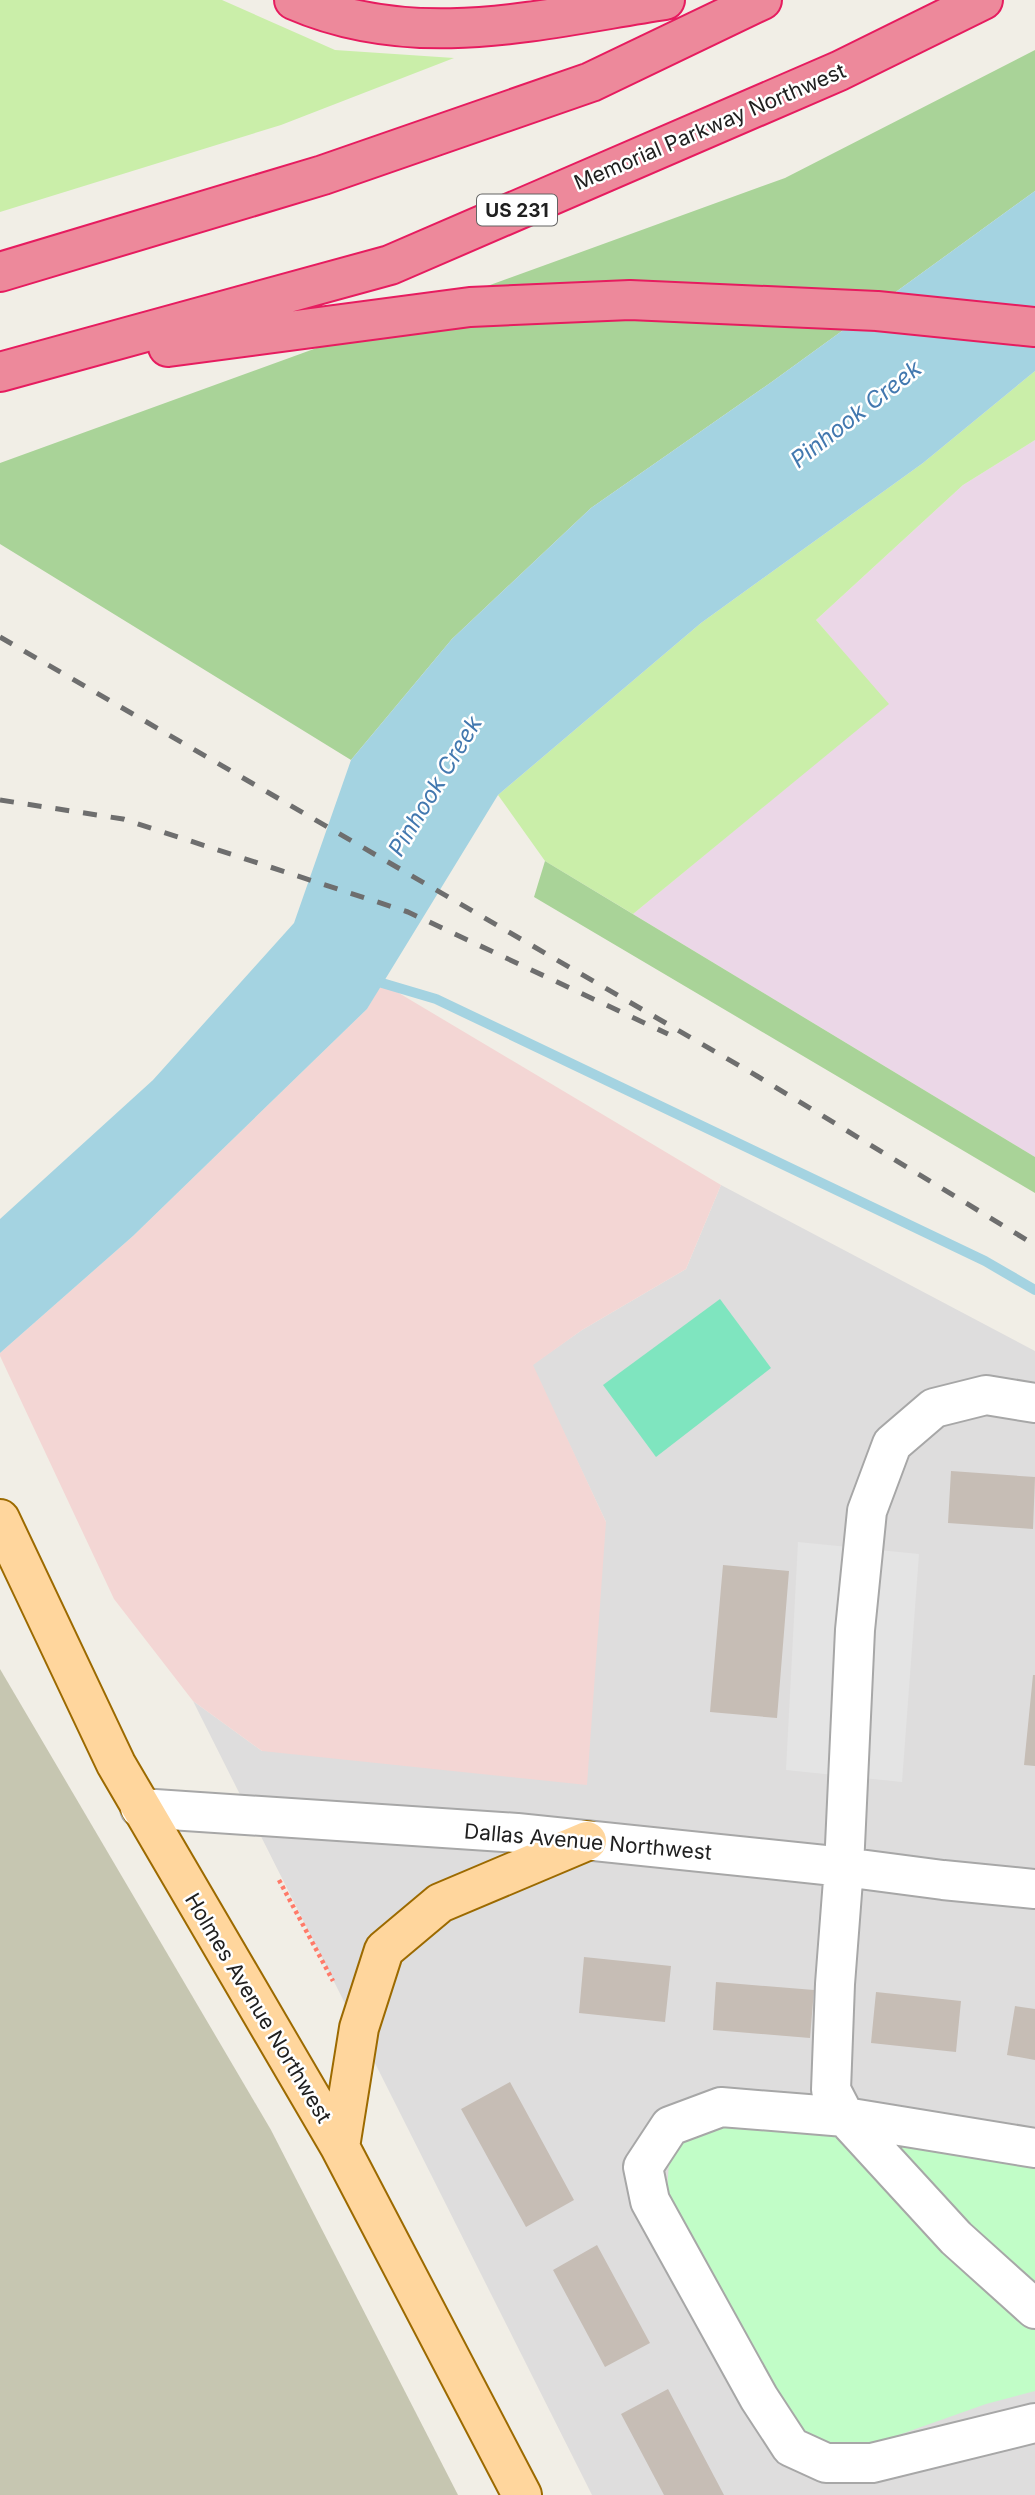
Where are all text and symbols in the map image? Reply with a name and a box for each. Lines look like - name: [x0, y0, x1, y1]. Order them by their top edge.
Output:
- street label: Memorial Parkway Northwest: [570, 58, 849, 195]
- road number: US 231: [477, 194, 557, 226]
- water label: Pinhook Creek: [785, 354, 927, 474]
- water label: Pinhook Creek: [382, 711, 488, 861]
- street label: Dallas Avenue Northwest: [463, 1818, 713, 1865]
- street label: Holmes Avenue Northwest: [180, 1888, 337, 2127]

